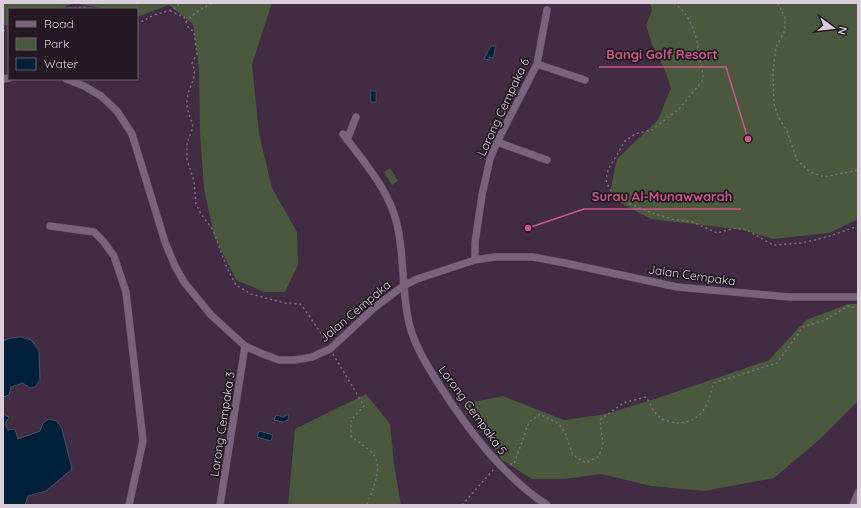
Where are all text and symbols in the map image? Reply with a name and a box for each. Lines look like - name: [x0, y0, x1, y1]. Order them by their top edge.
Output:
- legend: [8, 8, 138, 80]
- north arrow: [813, 8, 853, 48]
- text: Road: [44, 16, 74, 31]
- text: N: [835, 25, 850, 36]
- text: Park: [44, 36, 69, 51]
- callout: Bangi Golf Resort: [599, 42, 726, 67]
- text: Bangi Golf Resort: [606, 46, 718, 62]
- street label: Lorong Cempaka 6: [474, 55, 533, 158]
- text: Water: [44, 56, 79, 71]
- callout: Surau Al-Munawwarah: [584, 184, 741, 209]
- text: Surau Al-Munawwarah: [592, 188, 732, 204]
- street label: Jalan Cempaka: [647, 261, 737, 289]
- street label: Jalan Cempaka: [316, 277, 394, 345]
- street label: Lorong Cempaka 5: [436, 363, 510, 457]
- street label: Lorong Cempaka 3: [206, 370, 238, 478]

